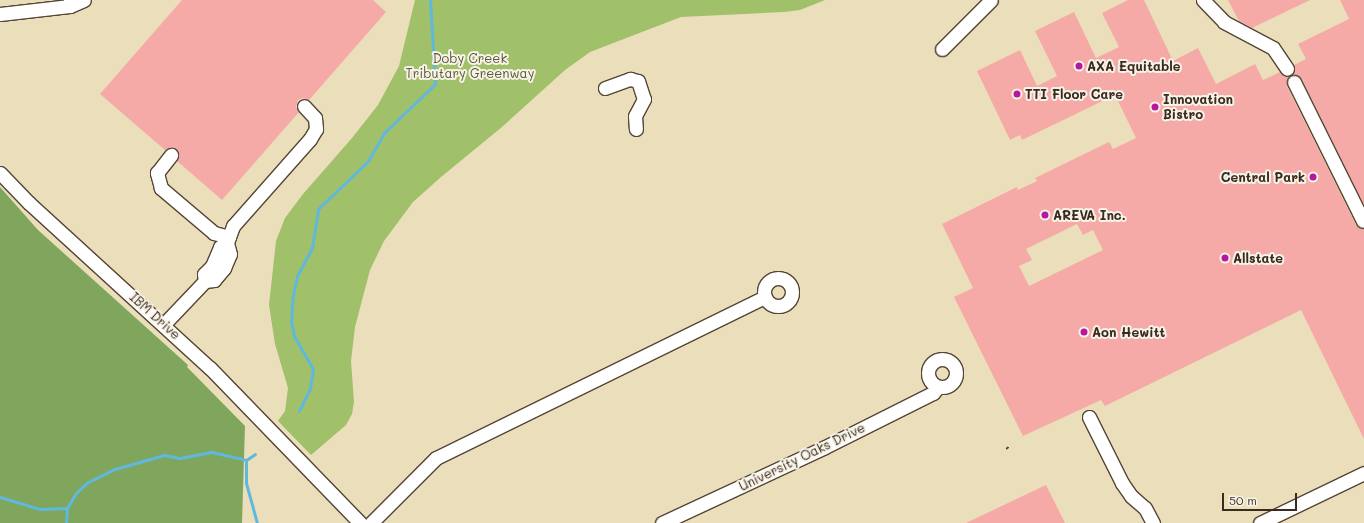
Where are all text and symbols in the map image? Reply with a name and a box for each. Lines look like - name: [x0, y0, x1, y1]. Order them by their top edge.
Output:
- park label: Doby Creek Tributary Greenway: [406, 51, 534, 82]
- place label: AXA Equitable: [1087, 58, 1181, 74]
- marker: AXA Equitable: [1074, 61, 1084, 71]
- place label: TTI Floor Care: [1025, 86, 1123, 102]
- marker: TTI Floor Care: [1012, 89, 1022, 99]
- place label: Innovation Bistro: [1163, 92, 1233, 123]
- marker: Innovation Bistro: [1150, 102, 1160, 112]
- place label: Central Park: [1221, 169, 1305, 185]
- marker: Central Park: [1308, 172, 1318, 182]
- place label: AREVA Inc.: [1053, 207, 1126, 223]
- marker: AREVA Inc.: [1040, 210, 1050, 220]
- place label: Allstate: [1233, 250, 1283, 266]
- marker: Allstate: [1220, 253, 1230, 263]
- street label: IBM Drive: [127, 289, 183, 343]
- place label: Aon Hewitt: [1092, 324, 1165, 340]
- marker: Aon Hewitt: [1079, 327, 1089, 337]
- street label: University Oaks Drive: [736, 420, 868, 494]
- scale bar: [1224, 485, 1299, 511]
- text: 50 m: [1229, 492, 1257, 508]

